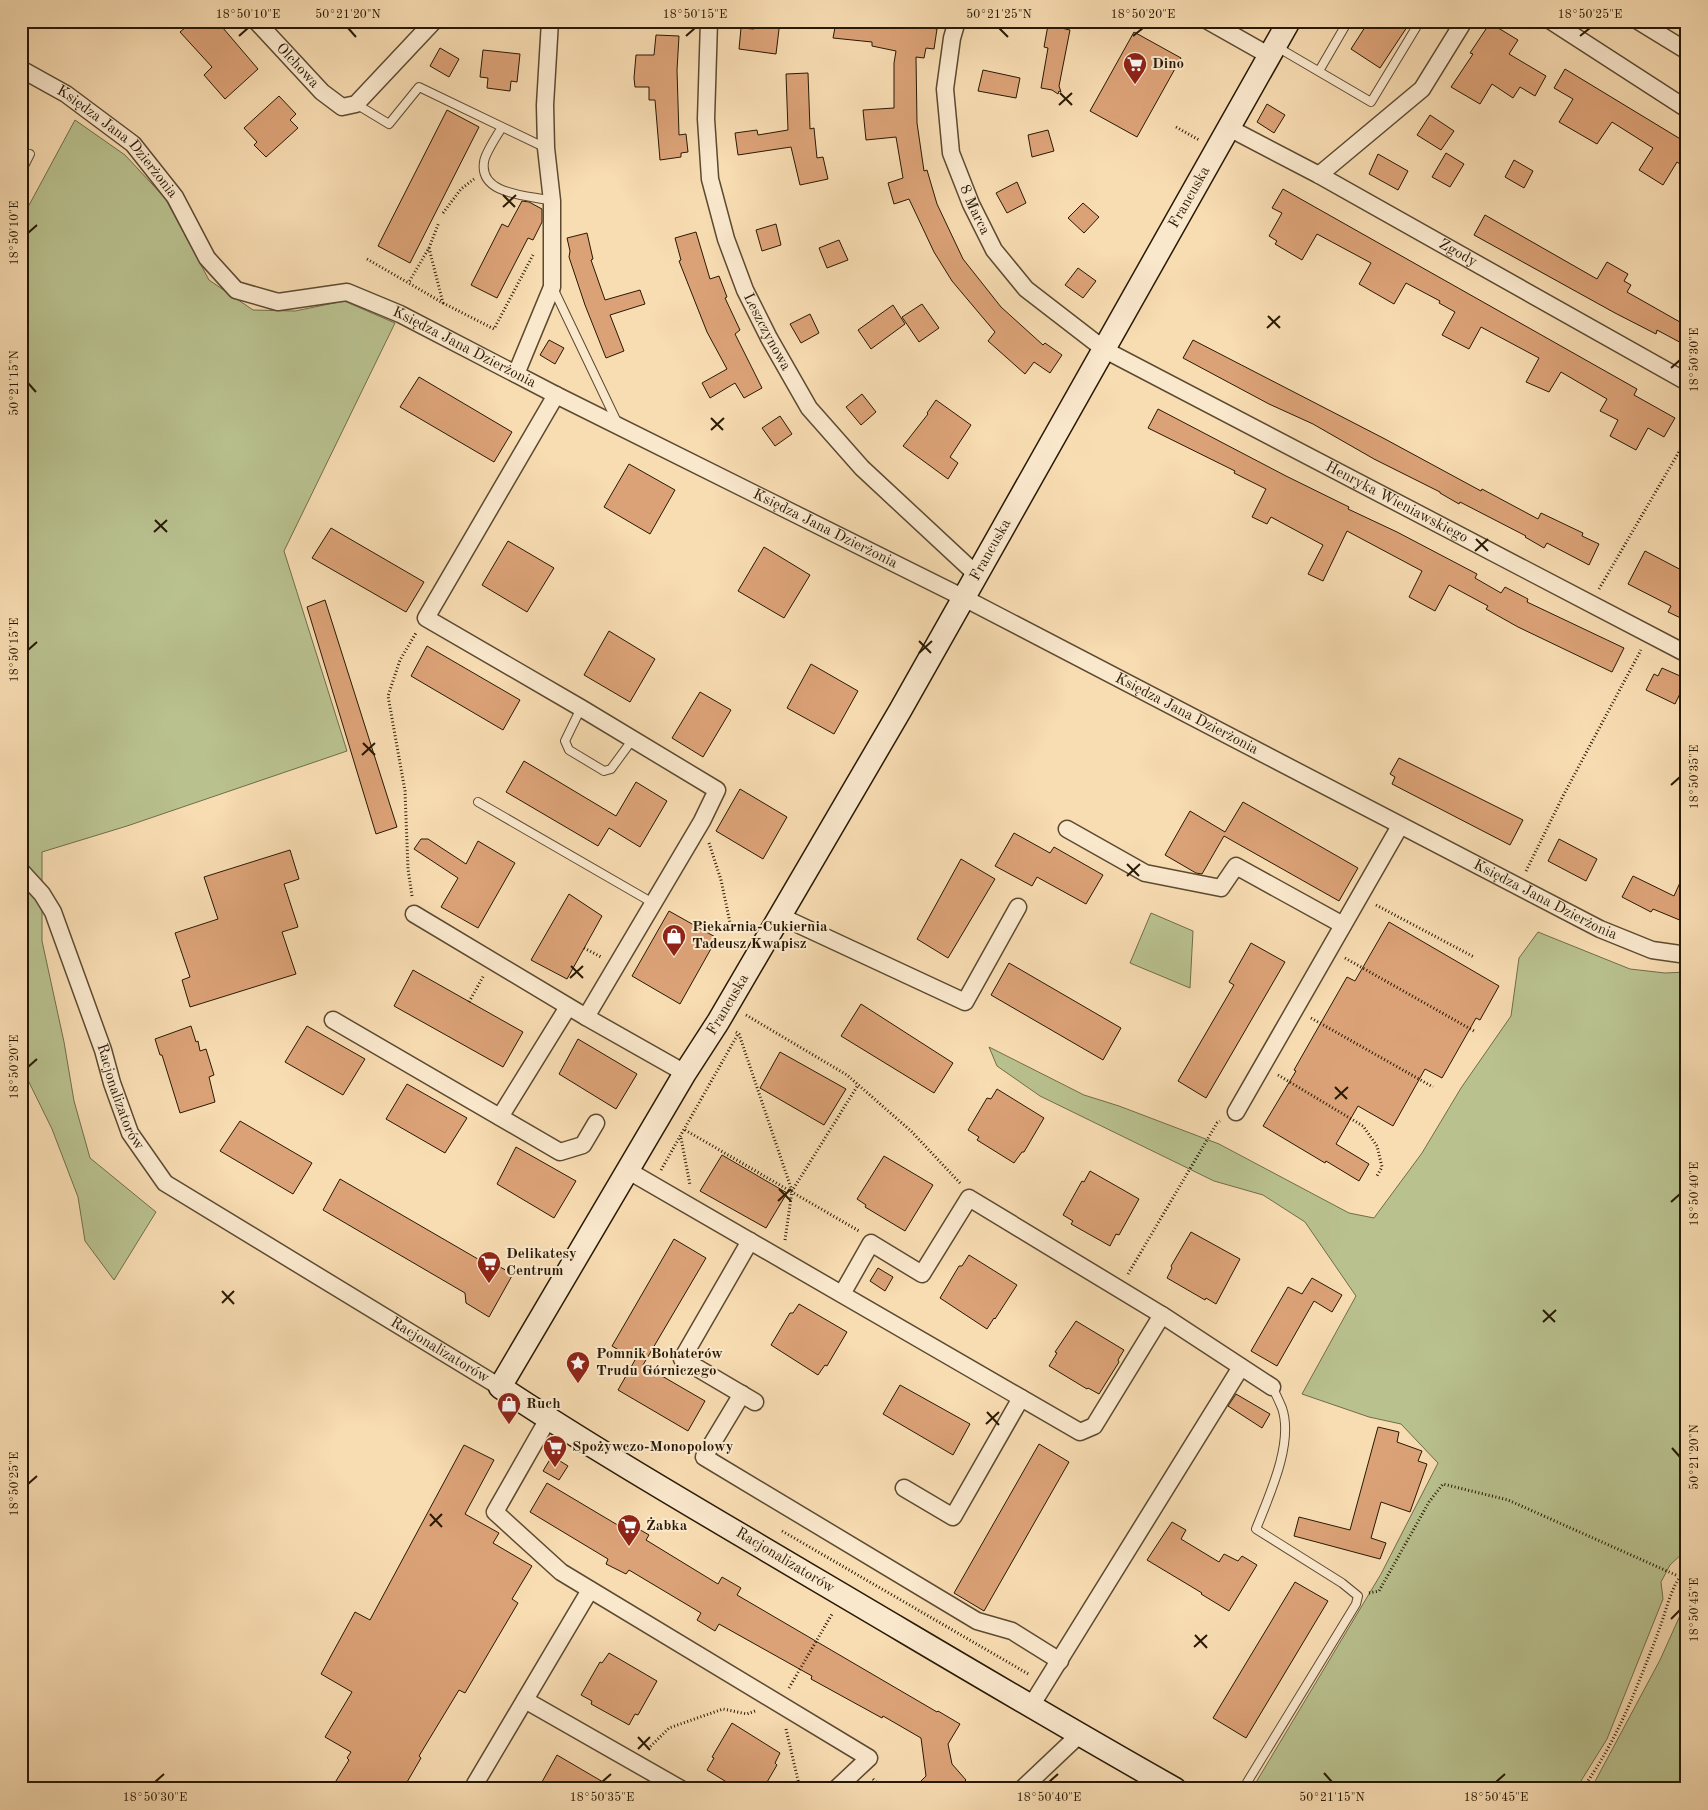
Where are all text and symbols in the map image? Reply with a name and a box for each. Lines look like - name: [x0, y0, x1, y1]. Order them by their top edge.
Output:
- text: 18°50'10"E: [216, 8, 280, 21]
- text: 50°21'20"N: [315, 8, 381, 21]
- text: 18°50'15"E: [663, 8, 727, 21]
- text: 50°21'25"N: [966, 8, 1032, 21]
- text: 18°50'20"E: [1111, 8, 1175, 21]
- text: 18°50'25"E: [1558, 8, 1622, 21]
- street label: Olchowa: [273, 40, 322, 91]
- supermarket icon: Dino: [1122, 51, 1148, 85]
- place label: Dino: [1152, 57, 1184, 72]
- street label: Księdza Jana Dzierżonia: [54, 83, 181, 201]
- street label: Francuska: [1166, 163, 1213, 231]
- street label: 8 Marca: [957, 183, 993, 238]
- text: 18°50'10"E: [8, 201, 21, 265]
- street label: Zgody: [1436, 237, 1480, 270]
- street label: Leszczynowa: [740, 291, 794, 374]
- street label: Księdza Jana Dzierżonia: [390, 304, 539, 391]
- text: 18°50'30"E: [1688, 328, 1701, 392]
- text: 50°21'15"N: [8, 350, 21, 416]
- street label: Henryka Wieniawskiego: [1323, 459, 1470, 546]
- street label: Księdza Jana Dzierżonia: [751, 487, 900, 571]
- street label: Francuska: [967, 516, 1014, 583]
- text: 18°50'15"E: [8, 618, 21, 682]
- street label: Księdza Jana Dzierżonia: [1113, 670, 1261, 758]
- text: 18°50'35"E: [1688, 745, 1701, 809]
- street label: Księdza Jana Dzierżonia: [1471, 857, 1620, 943]
- place label: Piekarnia-Cukiernia Tadeusz Kwapisz: [692, 920, 828, 952]
- shop icon: Piekarnia-Cukiernia Tadeusz Kwapisz: [661, 923, 687, 957]
- street label: Francuska: [704, 971, 752, 1038]
- text: 18°50'20"E: [8, 1035, 21, 1099]
- street label: Racjonalizatorów: [94, 1042, 147, 1153]
- text: 18°50'40"E: [1688, 1162, 1701, 1226]
- place label: Delikatesy Centrum: [506, 1247, 577, 1279]
- supermarket icon: Delikatesy Centrum: [476, 1250, 502, 1284]
- street label: Racjonalizatorów: [388, 1315, 492, 1386]
- place label: Pomnik Bohaterów Trudu Górniczego: [596, 1347, 723, 1379]
- place icon: Pomnik Bohaterów Trudu Górniczego: [565, 1350, 591, 1384]
- shop icon: Ruch: [496, 1391, 522, 1425]
- place label: Ruch: [526, 1397, 561, 1412]
- text: 50°21'20"N: [1688, 1424, 1701, 1490]
- supermarket icon: Spożywczo-Monopolowy: [542, 1434, 568, 1468]
- place label: Spożywczo-Monopolowy: [572, 1440, 734, 1455]
- text: 18°50'25"E: [8, 1452, 21, 1516]
- supermarket icon: Żabka: [616, 1513, 642, 1547]
- place label: Żabka: [646, 1517, 688, 1534]
- street label: Racjonalizatorów: [733, 1526, 837, 1597]
- text: 18°50'45"E: [1688, 1578, 1701, 1642]
- text: 18°50'30"E: [123, 1791, 187, 1804]
- text: 18°50'35"E: [570, 1791, 634, 1804]
- text: 18°50'40"E: [1017, 1791, 1081, 1804]
- text: 50°21'15"N: [1299, 1791, 1365, 1804]
- text: 18°50'45"E: [1464, 1791, 1528, 1804]

